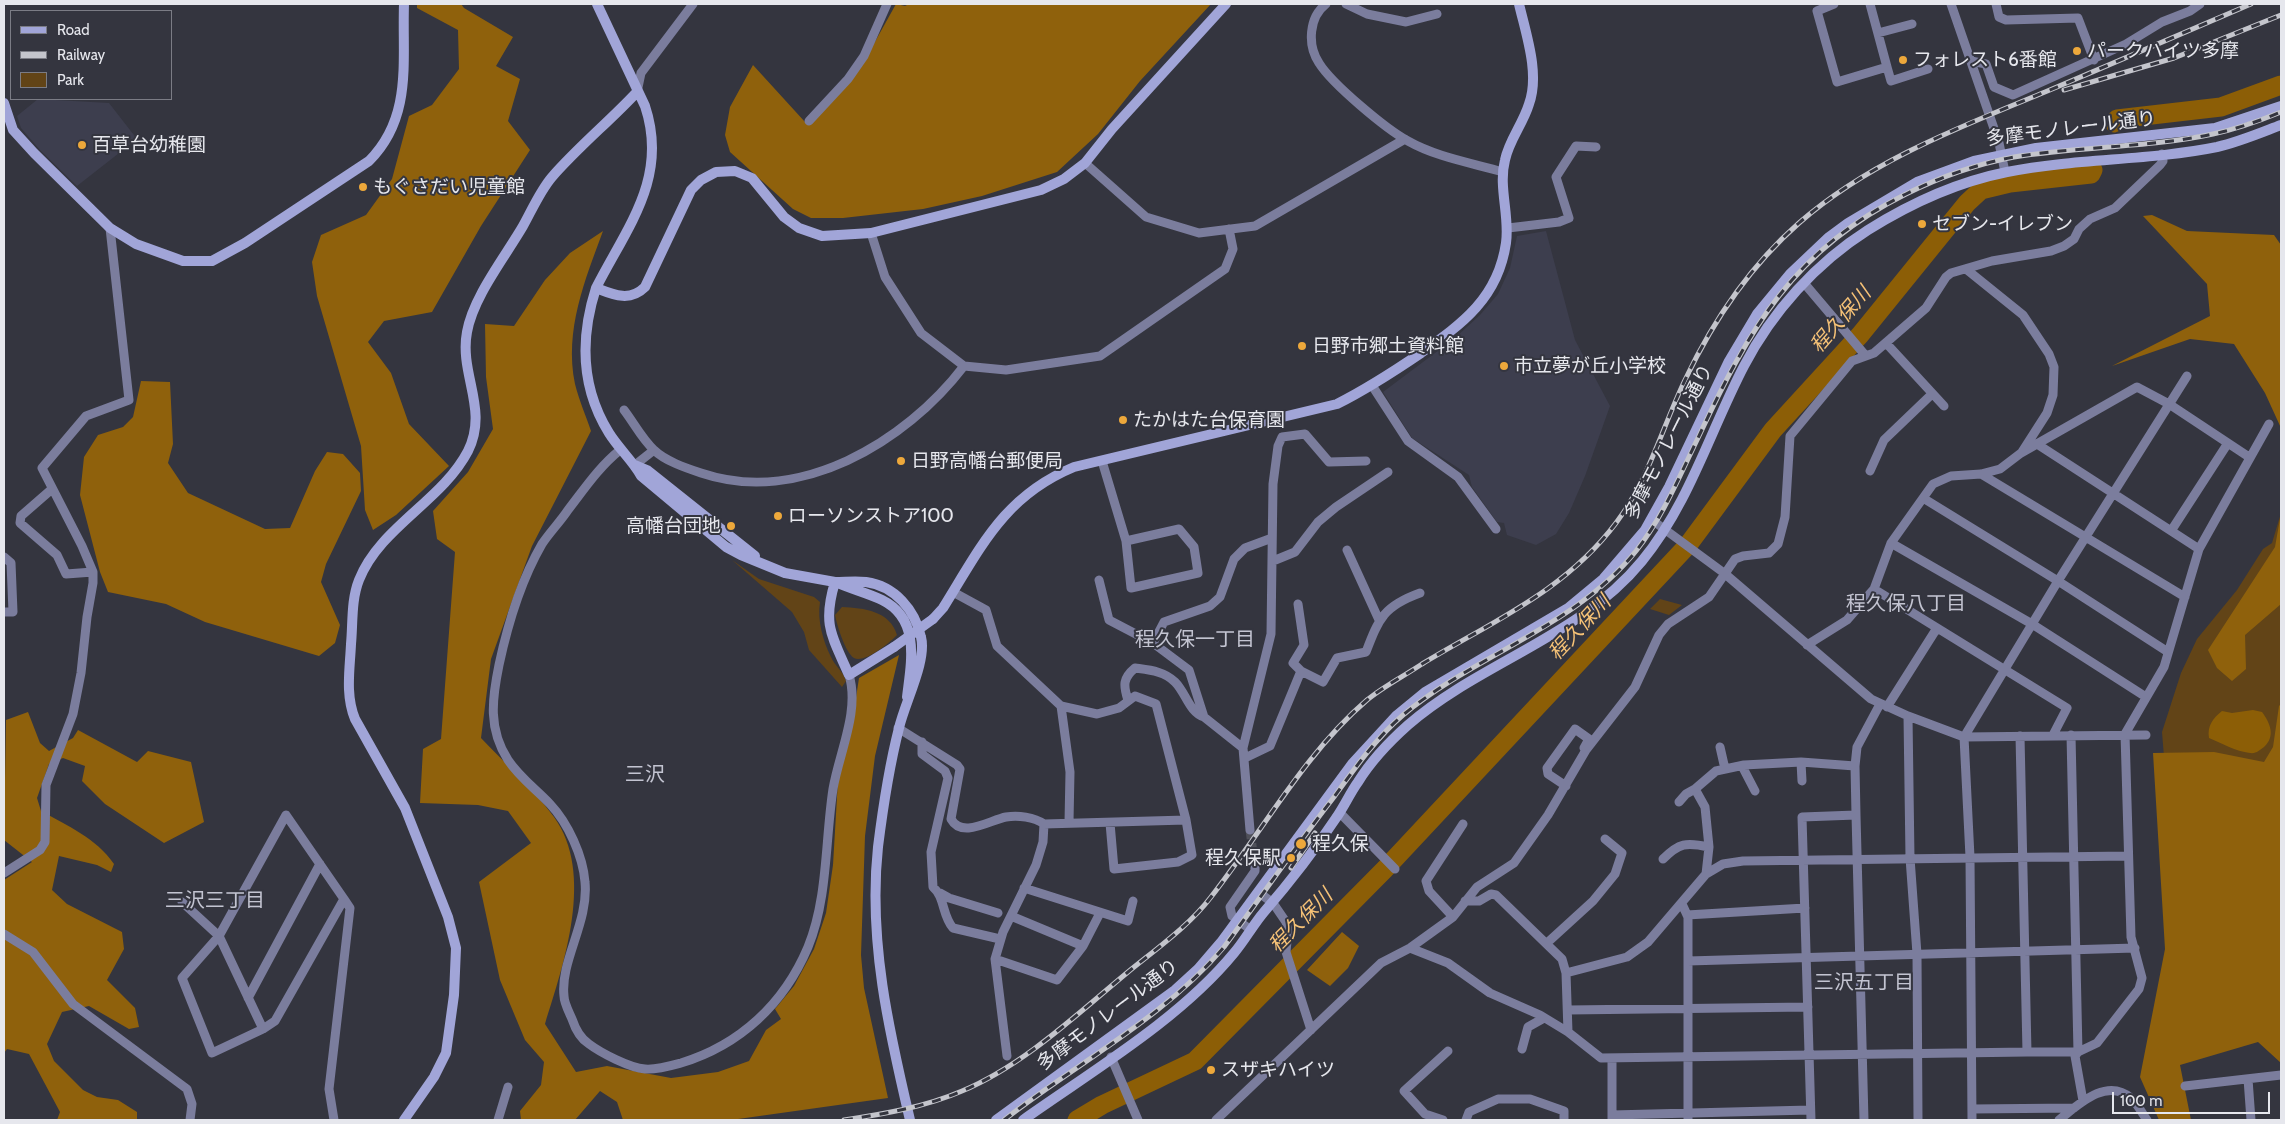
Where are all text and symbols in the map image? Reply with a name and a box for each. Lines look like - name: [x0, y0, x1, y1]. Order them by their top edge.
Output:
- legend: [10, 10, 172, 100]
- text: Road: [57, 21, 90, 39]
- place label: パークハイツ多摩: [2087, 40, 2239, 62]
- marker: パークハイツ多摩: [2071, 45, 2083, 57]
- text: Railway: [57, 46, 105, 64]
- place label: フォレスト6番館: [1913, 49, 2057, 71]
- marker: フォレスト6番館: [1897, 54, 1909, 66]
- text: Park: [57, 71, 84, 89]
- street label: 多摩モノレール通り: [1985, 107, 2157, 151]
- place label: 百草台幼稚園: [92, 134, 206, 156]
- marker: 百草台幼稚園: [76, 139, 88, 151]
- place label: もぐさだい児童館: [373, 176, 525, 198]
- marker: もぐさだい児童館: [357, 181, 369, 193]
- place label: セブン-イレブン: [1932, 213, 2073, 235]
- marker: セブン-イレブン: [1916, 218, 1928, 230]
- water label: 程久保川: [1806, 282, 1876, 358]
- place label: 日野市郷土資料館: [1312, 335, 1464, 357]
- marker: 日野市郷土資料館: [1296, 340, 1308, 352]
- place label: 市立夢が丘小学校: [1514, 355, 1666, 377]
- marker: 市立夢が丘小学校: [1498, 360, 1510, 372]
- street label: 多摩モノレール通り: [1620, 361, 1718, 523]
- place label: たかはた台保育園: [1133, 409, 1285, 431]
- marker: たかはた台保育園: [1117, 414, 1129, 426]
- place label: 日野高幡台郵便局: [911, 450, 1063, 472]
- marker: 日野高幡台郵便局: [895, 455, 907, 467]
- place label: ローソンストア100: [788, 505, 954, 527]
- marker: ローソンストア100: [772, 510, 784, 522]
- place label: 高幡台団地: [626, 515, 721, 537]
- marker: 高幡台団地: [725, 520, 737, 532]
- water label: 程久保川: [1544, 591, 1616, 665]
- district label: 程久保八丁目: [1846, 592, 1966, 616]
- district label: 程久保一丁目: [1135, 628, 1255, 652]
- district label: 三沢: [625, 763, 665, 787]
- place label: 程久保: [1312, 833, 1369, 855]
- marker: 程久保: [1294, 837, 1308, 851]
- place label: 程久保駅: [1205, 847, 1281, 869]
- marker: 程久保駅: [1285, 852, 1297, 864]
- water label: 程久保川: [1264, 884, 1338, 958]
- district label: 三沢三丁目: [165, 889, 265, 913]
- street label: 多摩モノレール通り: [1033, 954, 1183, 1076]
- district label: 三沢五丁目: [1814, 971, 1914, 995]
- place label: スザキハイツ: [1221, 1059, 1335, 1081]
- marker: スザキハイツ: [1205, 1064, 1217, 1076]
- scale bar: [2115, 1082, 2272, 1114]
- text: 100 m: [2120, 1092, 2162, 1110]

